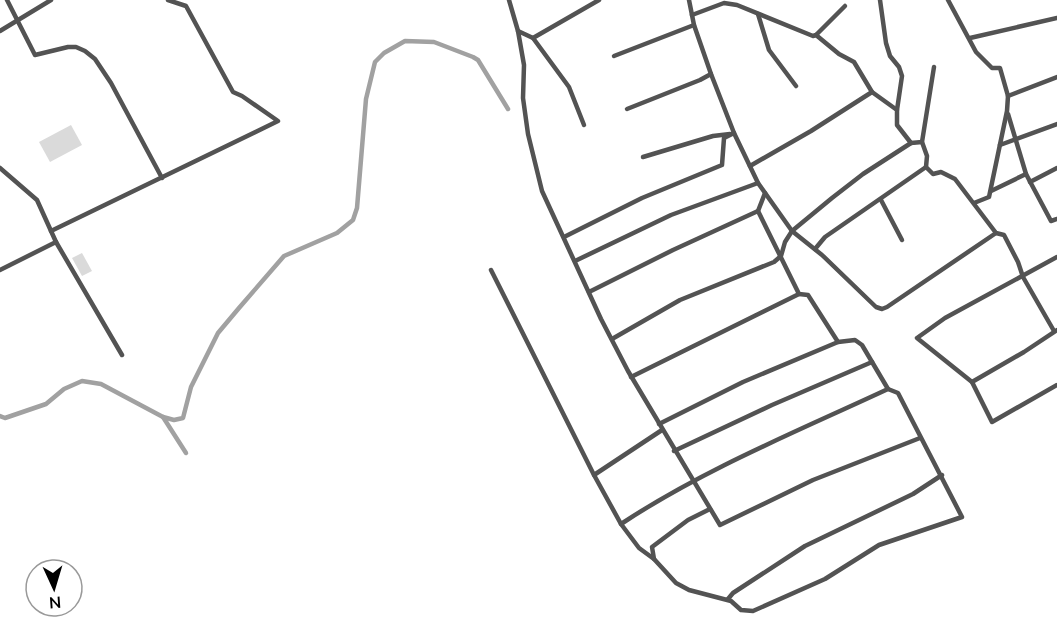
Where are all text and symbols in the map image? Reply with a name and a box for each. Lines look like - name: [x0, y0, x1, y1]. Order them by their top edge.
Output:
- north arrow: [24, 558, 84, 618]
- text: N: [48, 593, 62, 613]

